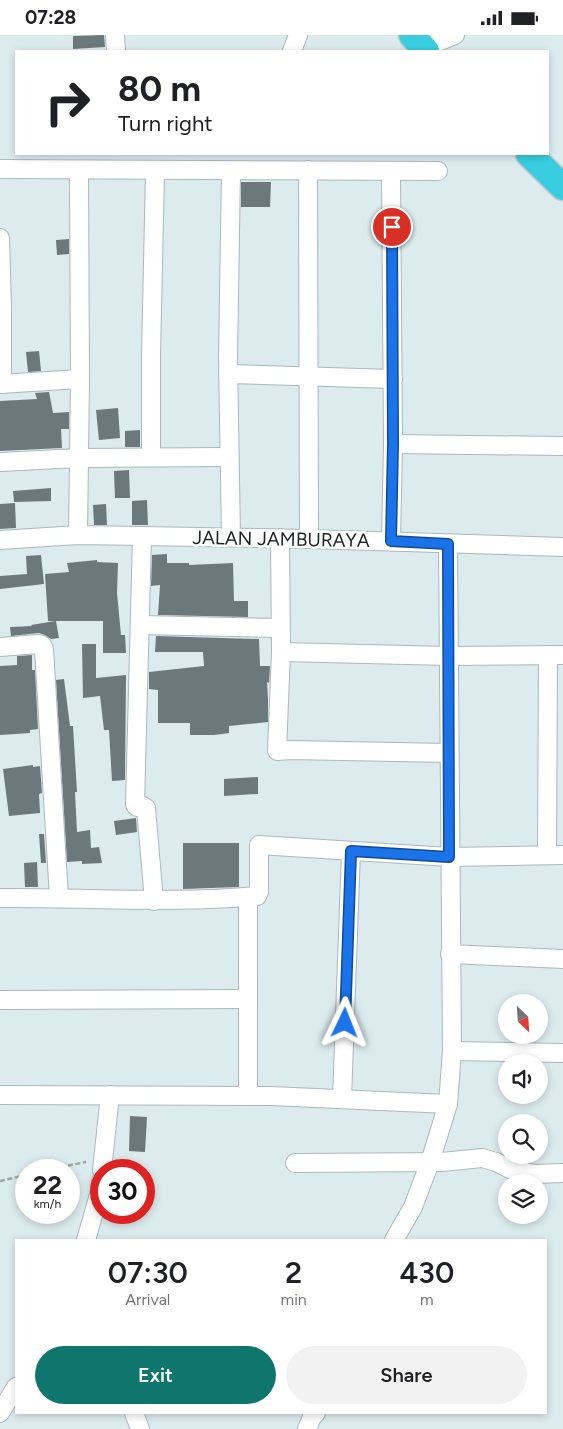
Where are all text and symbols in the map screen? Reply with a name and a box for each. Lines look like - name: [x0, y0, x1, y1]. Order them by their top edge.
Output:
- text: 07:28: [25, 6, 76, 29]
- text: 80 m: [118, 68, 201, 110]
- icon: right: [35, 70, 100, 135]
- text: Turn right: [118, 110, 213, 137]
- pin: [371, 206, 413, 248]
- icon: arrive: [378, 213, 406, 241]
- street label: JALAN JAMBURAYA: [192, 526, 370, 552]
- north arrow: [498, 994, 548, 1044]
- map controls: [498, 994, 548, 1224]
- position arrow: [318, 996, 370, 1048]
- button: sound: [498, 1054, 548, 1104]
- button: search: [498, 1114, 548, 1164]
- speed limit sign: 30: [90, 1159, 155, 1224]
- text: 22: [33, 1170, 62, 1200]
- button: layers: [498, 1174, 548, 1224]
- text: km/h: [34, 1197, 61, 1211]
- text: 07:30: [108, 1254, 188, 1291]
- text: 2: [285, 1254, 302, 1291]
- text: 430: [400, 1254, 454, 1291]
- text: Arrival: [125, 1290, 170, 1309]
- text: min: [281, 1290, 307, 1309]
- text: m: [420, 1290, 434, 1309]
- button: Exit: [35, 1346, 276, 1404]
- button: Share: [286, 1346, 527, 1404]

